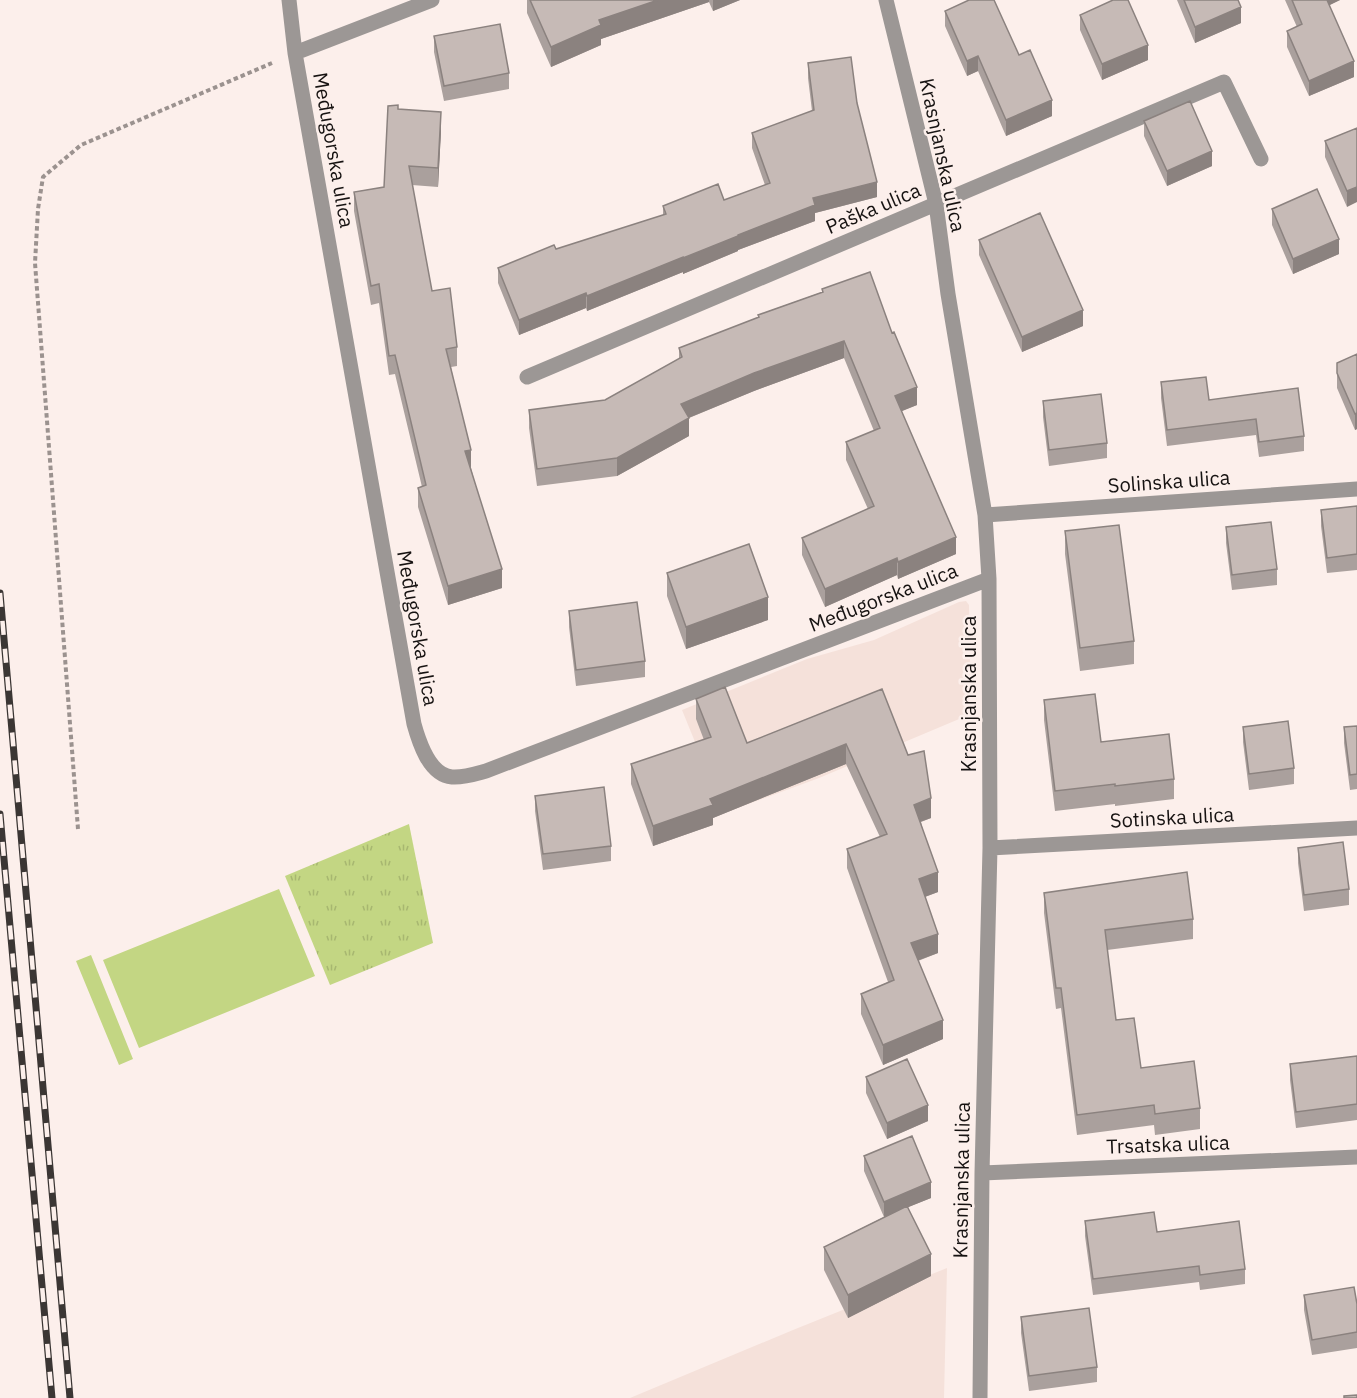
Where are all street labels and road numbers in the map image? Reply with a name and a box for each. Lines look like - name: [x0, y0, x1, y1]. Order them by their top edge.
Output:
- street label: Međugorska ulica: [307, 70, 361, 230]
- street label: Krasnjanska ulica: [914, 76, 973, 235]
- street label: Paška ulica: [821, 176, 925, 240]
- street label: Solinska ulica: [1107, 463, 1231, 499]
- street label: Međugorska ulica: [391, 548, 445, 708]
- street label: Međugorska ulica: [805, 556, 962, 638]
- street label: Krasnjanska ulica: [955, 615, 982, 772]
- street label: Sotinska ulica: [1109, 800, 1235, 834]
- street label: Krasnjanska ulica: [946, 1101, 976, 1259]
- street label: Trsatska ulica: [1106, 1128, 1230, 1160]

